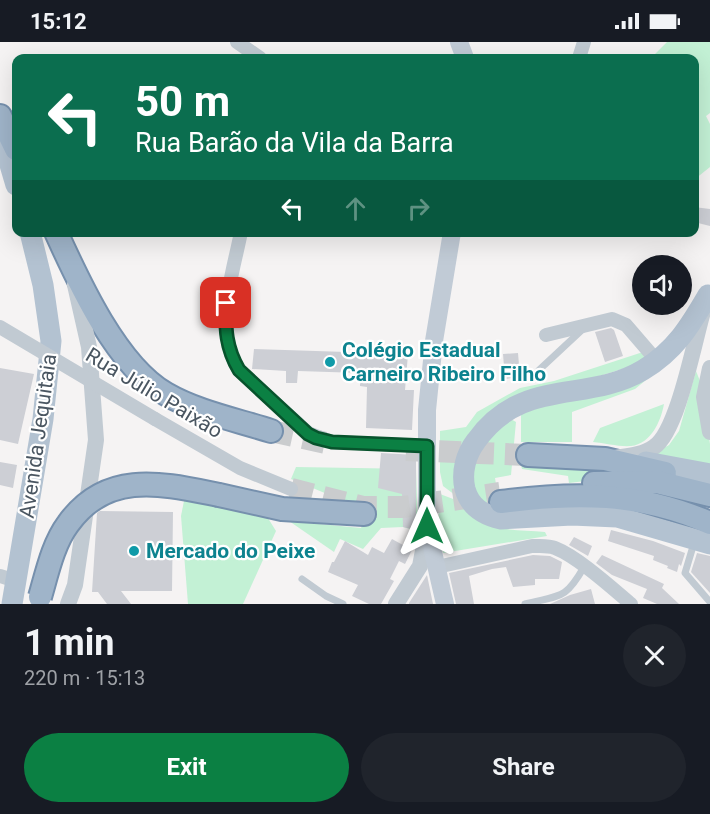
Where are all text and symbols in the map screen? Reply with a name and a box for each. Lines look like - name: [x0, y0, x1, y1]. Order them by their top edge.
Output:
- text: 15:12: [30, 9, 87, 34]
- text: 50 m: [135, 77, 230, 126]
- icon: left: [36, 78, 114, 156]
- text: Rua Barão da Vila da Barra: [135, 127, 454, 159]
- icon: left: [276, 192, 309, 225]
- icon: ahead: [339, 192, 372, 225]
- icon: right: [402, 192, 435, 225]
- map controls: [632, 255, 692, 315]
- button: sound: [632, 255, 692, 315]
- pin: [200, 277, 251, 328]
- icon: arrive: [209, 286, 242, 319]
- place label: Colégio Estadual Carneiro Ribeiro Filho: [342, 338, 546, 386]
- street label: Rua Júlio Paixão: [81, 343, 227, 443]
- street label: Avenida Jequitaia: [15, 352, 61, 520]
- marker: Colégio Estadual Carneiro Ribeiro Filho: [323, 355, 337, 369]
- position arrow: [395, 494, 459, 558]
- place label: Mercado do Peixe: [146, 539, 315, 563]
- marker: Mercado do Peixe: [127, 544, 141, 558]
- text: 1 min: [24, 622, 115, 664]
- button: close: [623, 624, 686, 687]
- text: 220 m · 15:13: [24, 666, 145, 690]
- button: Exit: [24, 733, 349, 802]
- button: Share: [361, 733, 686, 802]

